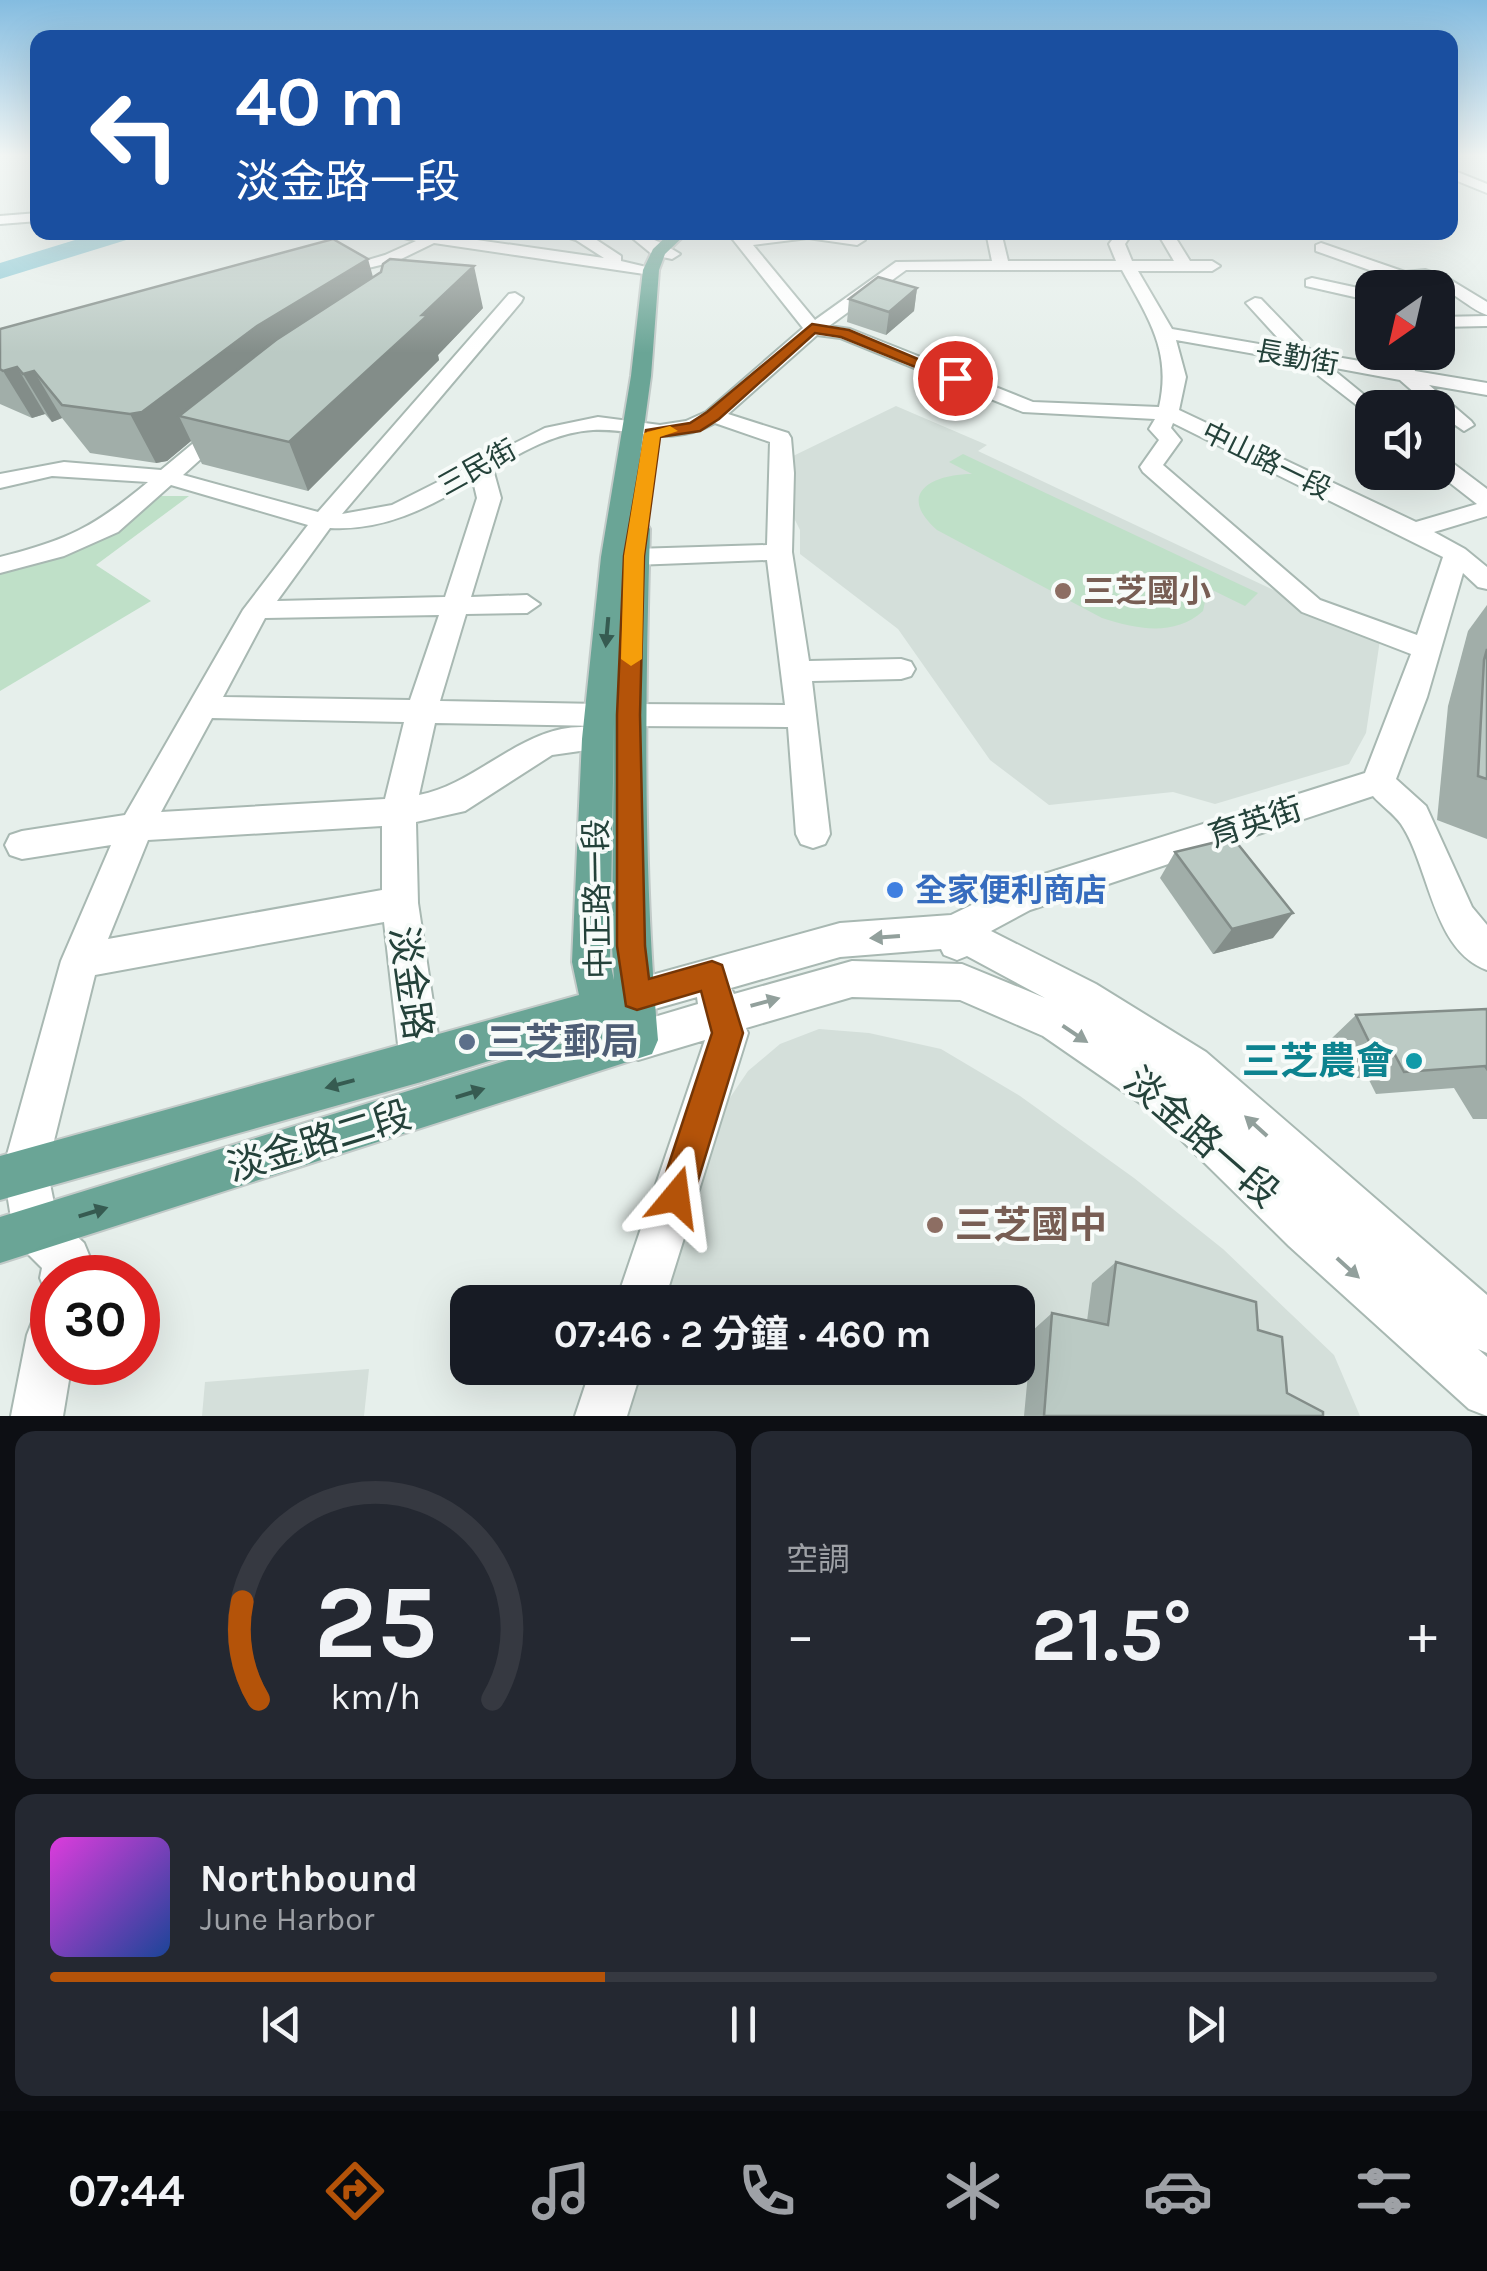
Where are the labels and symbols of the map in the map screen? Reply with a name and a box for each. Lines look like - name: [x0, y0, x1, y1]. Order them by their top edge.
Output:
- north arrow: [1355, 270, 1455, 370]
- street label: 長勤街: [1253, 334, 1341, 381]
- pin: [913, 336, 998, 421]
- street label: 中山路一段: [1197, 415, 1337, 506]
- street label: 三民街: [433, 433, 522, 502]
- place label: 三芝國小: [1083, 573, 1211, 610]
- marker: 三芝國小: [1052, 580, 1074, 602]
- one-way arrow: [599, 616, 615, 648]
- street label: 育英街: [1204, 790, 1307, 855]
- street label: 中正路一段: [578, 819, 617, 979]
- place label: 全家便利商店: [915, 872, 1107, 909]
- marker: 全家便利商店: [884, 879, 906, 901]
- street label: 淡金路: [380, 923, 441, 1043]
- one-way arrow: [868, 929, 900, 945]
- one-way arrow: [750, 994, 781, 1010]
- place label: 三芝郵局: [487, 1020, 639, 1065]
- one-way arrow: [1062, 1025, 1089, 1043]
- marker: 三芝郵局: [456, 1031, 478, 1053]
- place label: 三芝農會: [1242, 1039, 1394, 1084]
- marker: 三芝農會: [1403, 1050, 1425, 1072]
- street label: 淡金路一段: [1115, 1058, 1288, 1217]
- one-way arrow: [324, 1076, 355, 1092]
- one-way arrow: [455, 1085, 485, 1100]
- street label: 淡金路二段: [222, 1092, 417, 1191]
- one-way arrow: [1244, 1115, 1269, 1137]
- position arrow: [624, 1145, 728, 1249]
- place label: 三芝國中: [955, 1203, 1107, 1248]
- one-way arrow: [79, 1204, 109, 1219]
- marker: 三芝國中: [924, 1214, 946, 1236]
- speed limit sign: 30: [30, 1255, 160, 1385]
- one-way arrow: [1335, 1256, 1360, 1278]

